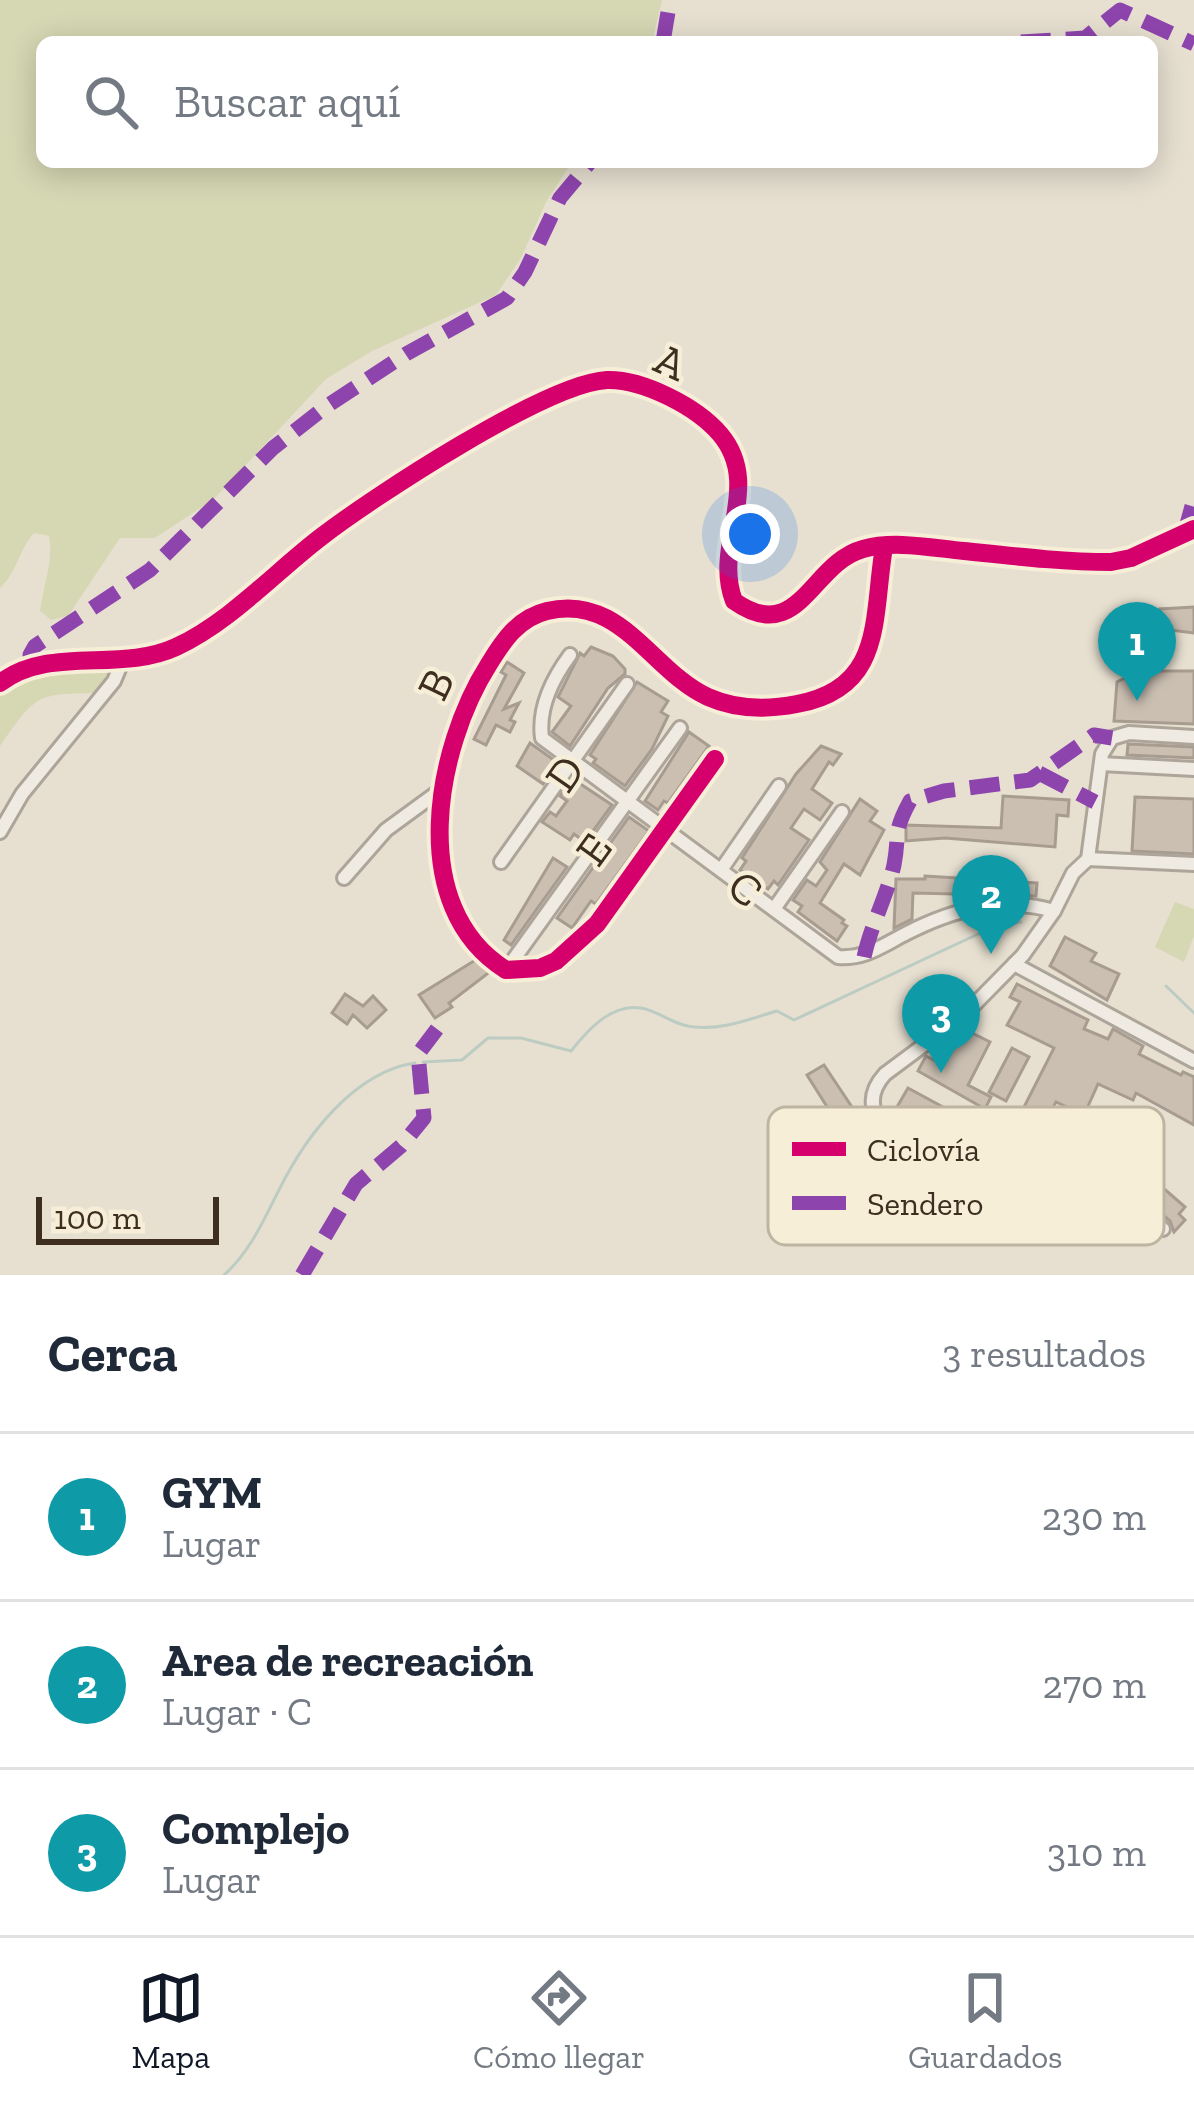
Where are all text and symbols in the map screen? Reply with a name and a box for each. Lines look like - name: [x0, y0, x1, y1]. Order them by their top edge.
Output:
- search box: [36, 36, 1158, 168]
- icon: search: [78, 69, 144, 135]
- text: Buscar aquí: [174, 75, 401, 129]
- street label: A: [646, 331, 696, 393]
- your location: [720, 504, 780, 564]
- pin: 1: [1098, 602, 1176, 701]
- street label: B: [406, 660, 466, 708]
- street label: D: [534, 745, 596, 802]
- street label: E: [564, 823, 623, 876]
- pin: 2: [952, 855, 1030, 954]
- street label: C: [718, 858, 773, 919]
- pin: 3: [902, 974, 980, 1073]
- legend: [768, 1107, 1164, 1245]
- text: Ciclovía: [867, 1130, 980, 1169]
- text: Sendero: [867, 1184, 983, 1223]
- scale bar: [36, 1191, 219, 1244]
- text: 100 m: [54, 1198, 141, 1237]
- text: Cerca: [48, 1323, 178, 1384]
- text: 3 resultados: [942, 1330, 1146, 1377]
- text: GYM: [162, 1466, 262, 1520]
- text: 1: [79, 1493, 95, 1540]
- text: 230 m: [1042, 1493, 1146, 1540]
- text: Lugar: [162, 1520, 261, 1567]
- text: Area de recreación: [162, 1634, 533, 1688]
- text: 2: [77, 1661, 97, 1708]
- text: 270 m: [1043, 1661, 1146, 1708]
- text: Lugar · C: [162, 1688, 312, 1735]
- text: Complejo: [162, 1802, 350, 1856]
- text: 3: [77, 1829, 97, 1876]
- text: 310 m: [1047, 1829, 1146, 1876]
- text: Lugar: [162, 1856, 261, 1903]
- tab: Mapa: [131, 1965, 210, 2076]
- tab: Cómo llegar: [473, 1965, 645, 2076]
- tab: Guardados: [908, 1965, 1063, 2076]

